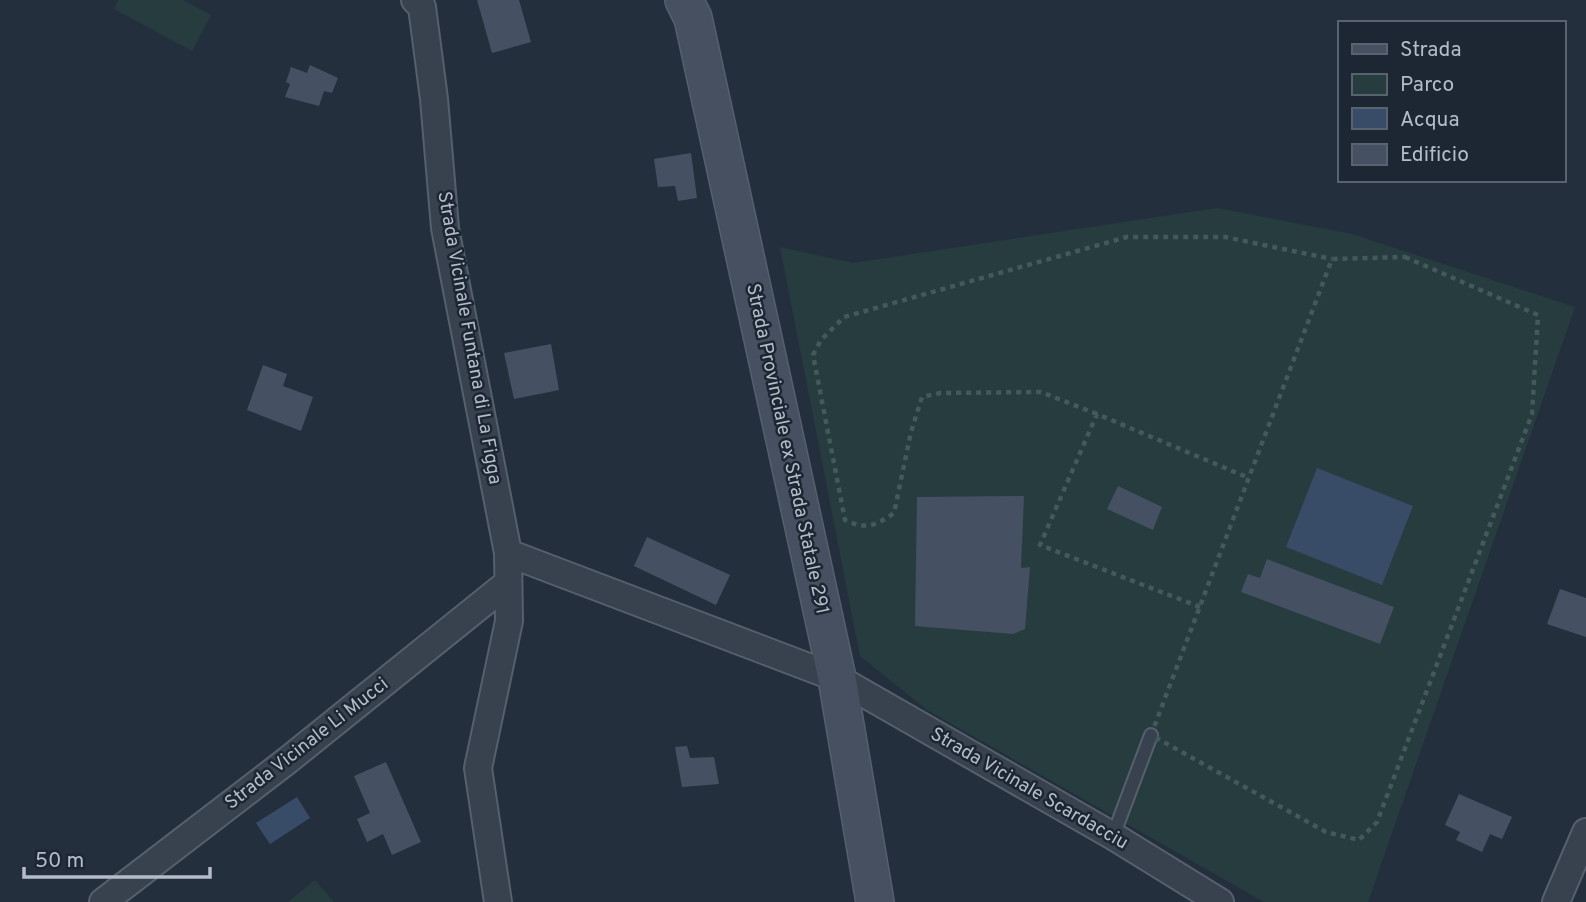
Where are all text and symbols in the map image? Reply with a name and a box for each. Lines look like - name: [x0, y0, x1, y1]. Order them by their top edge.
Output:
- legend: [1338, 21, 1565, 182]
- text: Strada: [1400, 37, 1461, 64]
- text: Parco: [1400, 72, 1454, 99]
- text: Acqua: [1400, 107, 1460, 134]
- text: Edificio: [1400, 142, 1469, 169]
- street label: Strada Vicinale Funtana di La Figga: [431, 190, 507, 486]
- street label: Strada Provinciale ex Strada Statale 291: [740, 281, 834, 617]
- street label: Strada Vicinale Li Mucci: [220, 673, 394, 815]
- street label: Strada Vicinale Scardacciu: [926, 723, 1132, 855]
- scale bar: [24, 836, 210, 880]
- text: 50 m: [35, 848, 84, 875]

